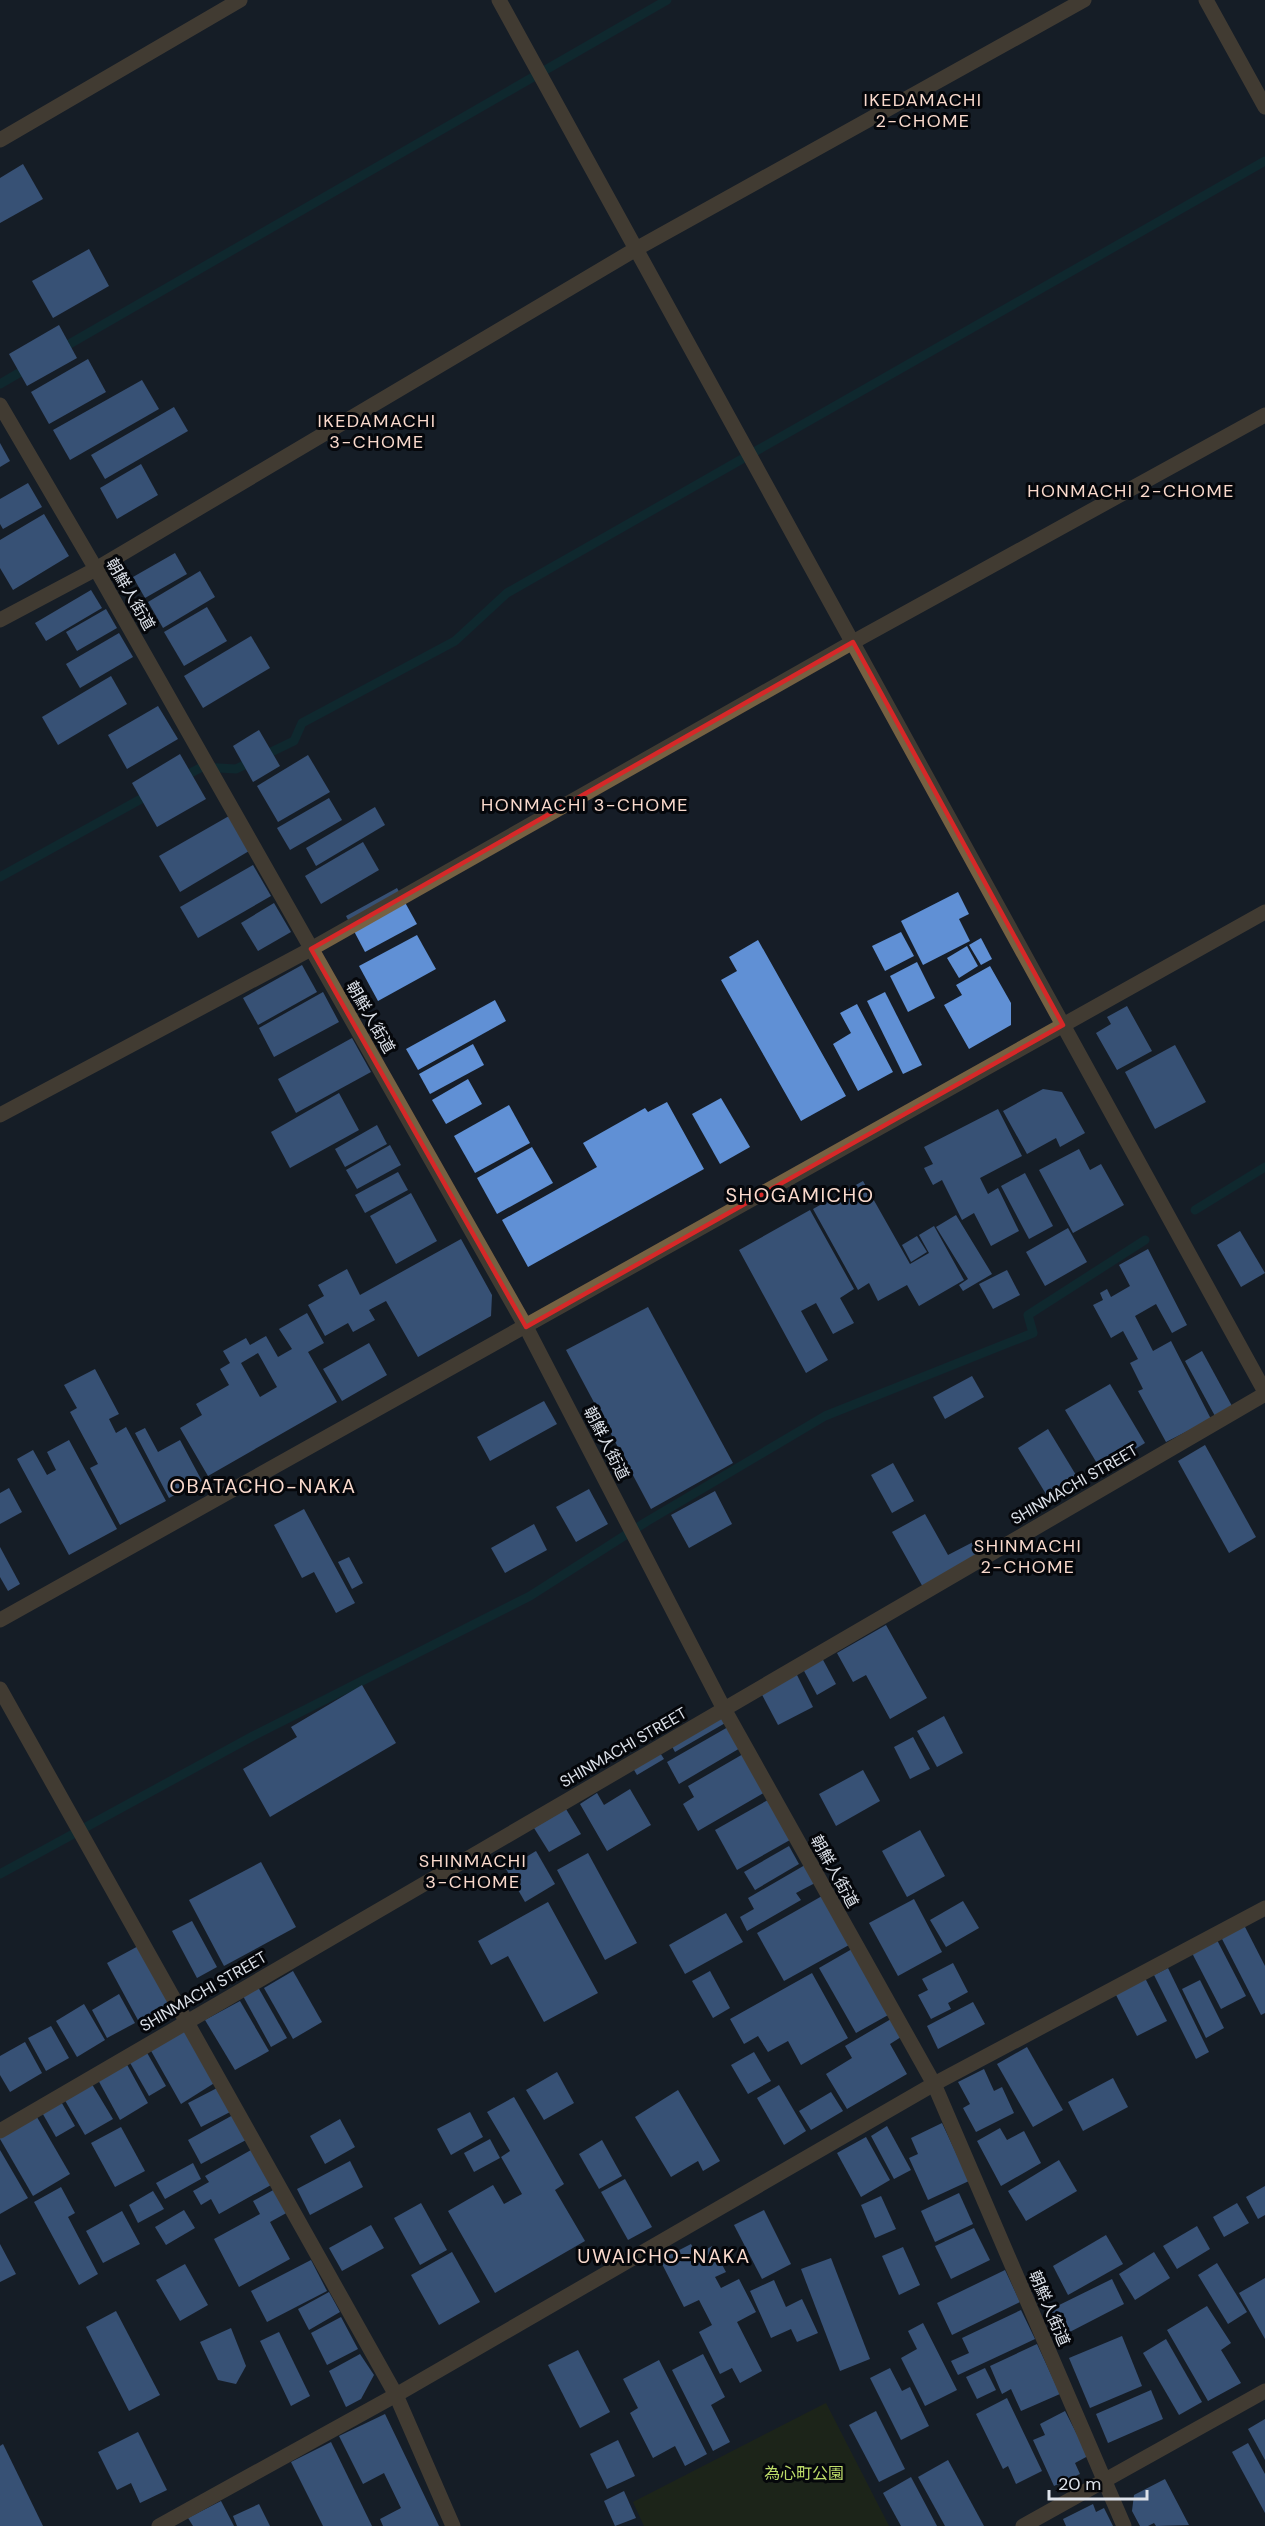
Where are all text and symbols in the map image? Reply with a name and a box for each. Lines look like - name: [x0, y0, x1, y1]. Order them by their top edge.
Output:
- district label: IKEDAMACHI 2-CHOME: [863, 88, 983, 133]
- district label: IKEDAMACHI 3-CHOME: [317, 409, 437, 454]
- district label: HONMACHI 2-CHOME: [1027, 479, 1235, 503]
- street label: 朝鮮人街道: [101, 554, 160, 634]
- district label: HONMACHI 3-CHOME: [481, 793, 689, 817]
- street label: 朝鮮人街道: [341, 977, 400, 1057]
- district label: SHOGAMICHO: [725, 1182, 875, 1208]
- street label: 朝鮮人街道: [579, 1403, 634, 1484]
- street label: SHINMACHI STREET: [1007, 1439, 1142, 1529]
- district label: OBATACHO-NAKA: [170, 1473, 356, 1499]
- district label: SHINMACHI 2-CHOME: [974, 1534, 1082, 1579]
- street label: SHINMACHI STREET: [556, 1702, 691, 1792]
- street label: 朝鮮人街道: [806, 1831, 863, 1911]
- district label: SHINMACHI 3-CHOME: [419, 1849, 527, 1894]
- street label: SHINMACHI STREET: [136, 1946, 271, 2036]
- district label: UWAICHO-NAKA: [577, 2243, 751, 2269]
- street label: 朝鮮人街道: [1024, 2267, 1075, 2349]
- park label: 為心町公園: [764, 2463, 844, 2484]
- scale bar: [1049, 2463, 1146, 2501]
- text: 20 m: [1058, 2472, 1101, 2496]

